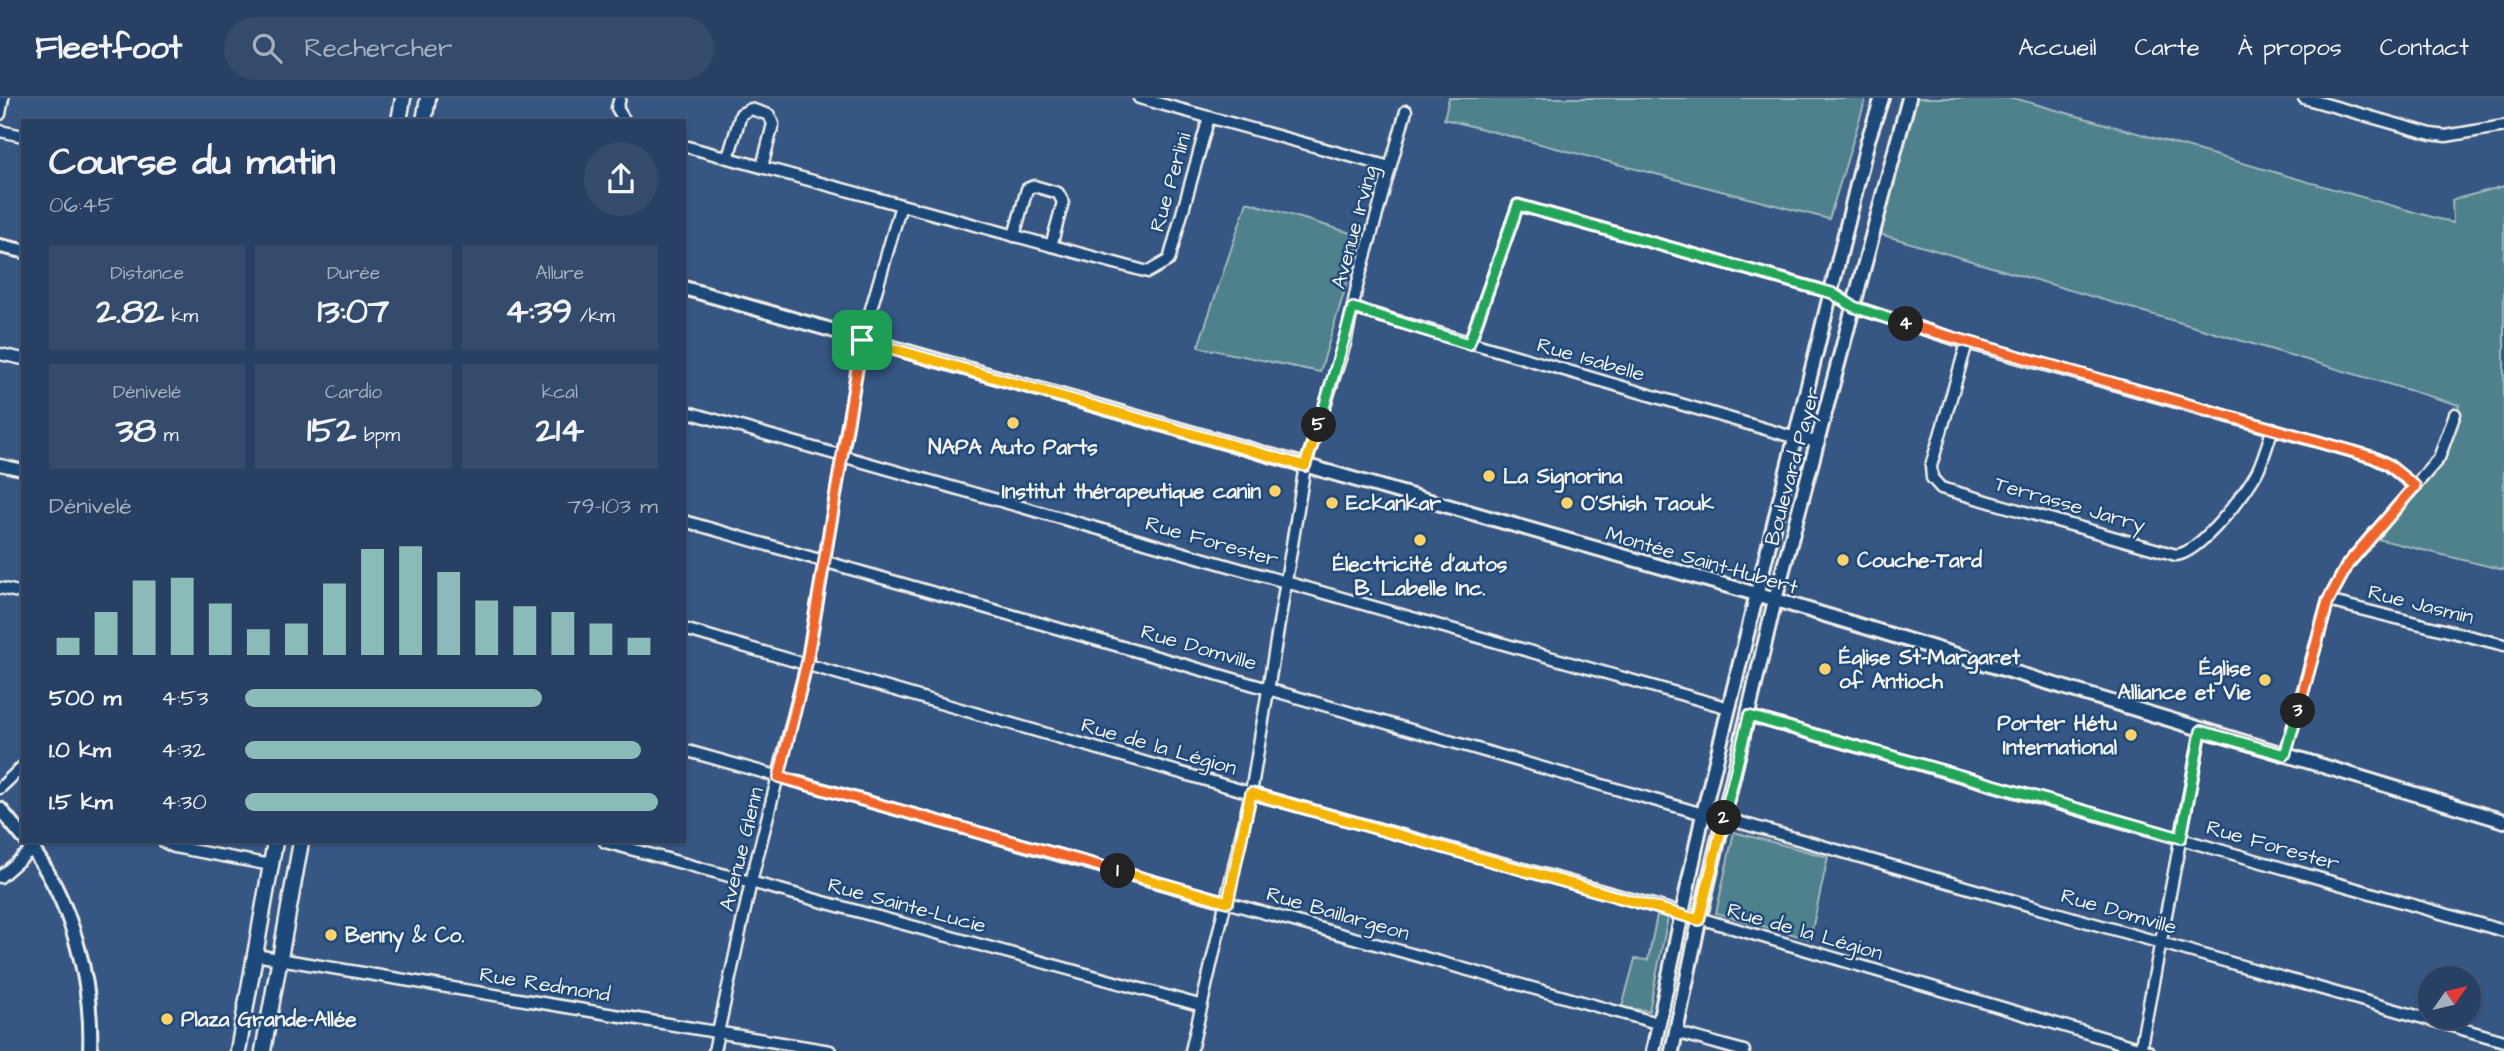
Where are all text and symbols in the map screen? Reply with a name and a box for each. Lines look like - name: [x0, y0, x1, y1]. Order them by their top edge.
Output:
- search box: [224, 17, 714, 80]
- text: Fleetfoot: [35, 25, 182, 71]
- icon: search: [248, 29, 286, 67]
- text: Rechercher: [304, 30, 452, 66]
- text: Accueil: [2018, 31, 2097, 65]
- text: Carte: [2135, 31, 2200, 65]
- text: À propos: [2238, 31, 2342, 65]
- text: Contact: [2380, 31, 2469, 65]
- street label: Rue Perlini: [1142, 129, 1198, 235]
- text: Course du matin: [49, 137, 335, 189]
- button: share: [584, 142, 658, 216]
- street label: Avenue Irving: [1324, 162, 1387, 293]
- text: 06:45: [49, 189, 114, 221]
- text: Distance: [110, 260, 184, 287]
- text: Durée: [327, 260, 380, 287]
- text: Allure: [536, 260, 584, 287]
- text: 2.82: [96, 287, 164, 336]
- text: 13:07: [318, 287, 389, 336]
- text: 4:39: [505, 287, 572, 336]
- text: km: [164, 303, 198, 330]
- text: /km: [572, 303, 615, 330]
- pin: 4: [1888, 306, 1924, 342]
- pin: [832, 310, 892, 370]
- text: 4: [1899, 310, 1912, 337]
- icon: arrive: [843, 321, 881, 359]
- street label: Rue Isabelle: [1534, 330, 1648, 389]
- text: Dénivelé: [113, 379, 181, 406]
- text: Cardio: [325, 379, 382, 406]
- text: kcal: [542, 379, 578, 406]
- street label: Boulevard Payer: [1757, 383, 1830, 549]
- text: 38: [116, 406, 156, 455]
- text: 152: [307, 406, 356, 455]
- text: 214: [536, 406, 584, 455]
- pin: 5: [1302, 408, 1336, 442]
- text: 5: [1312, 411, 1325, 438]
- marker: NAPA Auto Parts: [1005, 415, 1021, 431]
- text: m: [156, 422, 179, 449]
- text: bpm: [356, 422, 400, 449]
- place label: NAPA Auto Parts: [928, 433, 1098, 462]
- place label: La Signorina: [1503, 462, 1623, 493]
- marker: La Signorina: [1481, 468, 1497, 484]
- street label: Terrasse Jarry: [1991, 469, 2149, 542]
- place label: Institut thérapeutique canin: [1002, 477, 1262, 507]
- marker: Institut thérapeutique canin: [1267, 483, 1283, 499]
- place label: Eckankar: [1346, 489, 1441, 518]
- place label: O'Shish Taouk: [1581, 489, 1714, 518]
- text: Dénivelé: [49, 490, 132, 522]
- text: 79–103 m: [567, 490, 658, 522]
- marker: Eckankar: [1324, 495, 1340, 511]
- marker: O'Shish Taouk: [1559, 495, 1575, 511]
- street label: Rue Forester: [1142, 509, 1282, 574]
- street label: Montée Saint-Hubert: [1602, 519, 1802, 602]
- marker: Électricité d'autos B. Labelle Inc.: [1412, 532, 1428, 548]
- place label: Couche-Tard: [1857, 546, 1982, 575]
- place label: Électricité d'autos B. Labelle Inc.: [1333, 550, 1508, 603]
- marker: Couche-Tard: [1835, 552, 1851, 568]
- street label: Rue Jasmin: [2365, 577, 2477, 632]
- street label: Rue Domville: [1138, 617, 1260, 678]
- place label: Église St-Margaret of Antioch: [1839, 643, 2021, 696]
- place label: Église Alliance et Vie: [2118, 654, 2252, 707]
- marker: Église St-Margaret of Antioch: [1817, 661, 1833, 677]
- marker: Église Alliance et Vie: [2257, 672, 2273, 688]
- text: 500 m: [49, 682, 121, 714]
- text: 4:53: [161, 682, 208, 714]
- pin: 3: [2280, 694, 2316, 728]
- text: 3: [2293, 697, 2302, 724]
- place label: Porter Hétu International: [1997, 709, 2118, 762]
- street label: Rue de la Légion: [1077, 710, 1240, 784]
- marker: Porter Hétu International: [2123, 727, 2139, 743]
- text: 1.0 km: [49, 734, 111, 766]
- text: 4:32: [161, 734, 205, 766]
- street label: Avenue Glenn: [712, 784, 771, 914]
- text: 1.5 km: [49, 786, 113, 818]
- text: 4:30: [161, 786, 207, 818]
- pin: 2: [1706, 800, 1742, 836]
- text: 2: [1718, 804, 1729, 831]
- street label: Rue Forester: [2203, 813, 2343, 878]
- pin: 1: [1100, 854, 1136, 888]
- text: 1: [1116, 857, 1119, 884]
- street label: Rue Sainte-Lucie: [825, 870, 989, 941]
- street label: Rue Baillargeon: [1262, 879, 1413, 950]
- street label: Rue Domville: [2058, 881, 2180, 942]
- street label: Rue de la Légion: [1723, 895, 1886, 969]
- place label: Benny & Co.: [345, 921, 464, 953]
- marker: Benny & Co.: [323, 927, 339, 943]
- street label: Rue Redmond: [477, 960, 613, 1009]
- north arrow: [2418, 966, 2482, 1029]
- map controls: [2418, 966, 2481, 1029]
- place label: Plaza Grande-Allée: [181, 1005, 357, 1034]
- marker: Plaza Grande-Allée: [159, 1011, 175, 1027]

